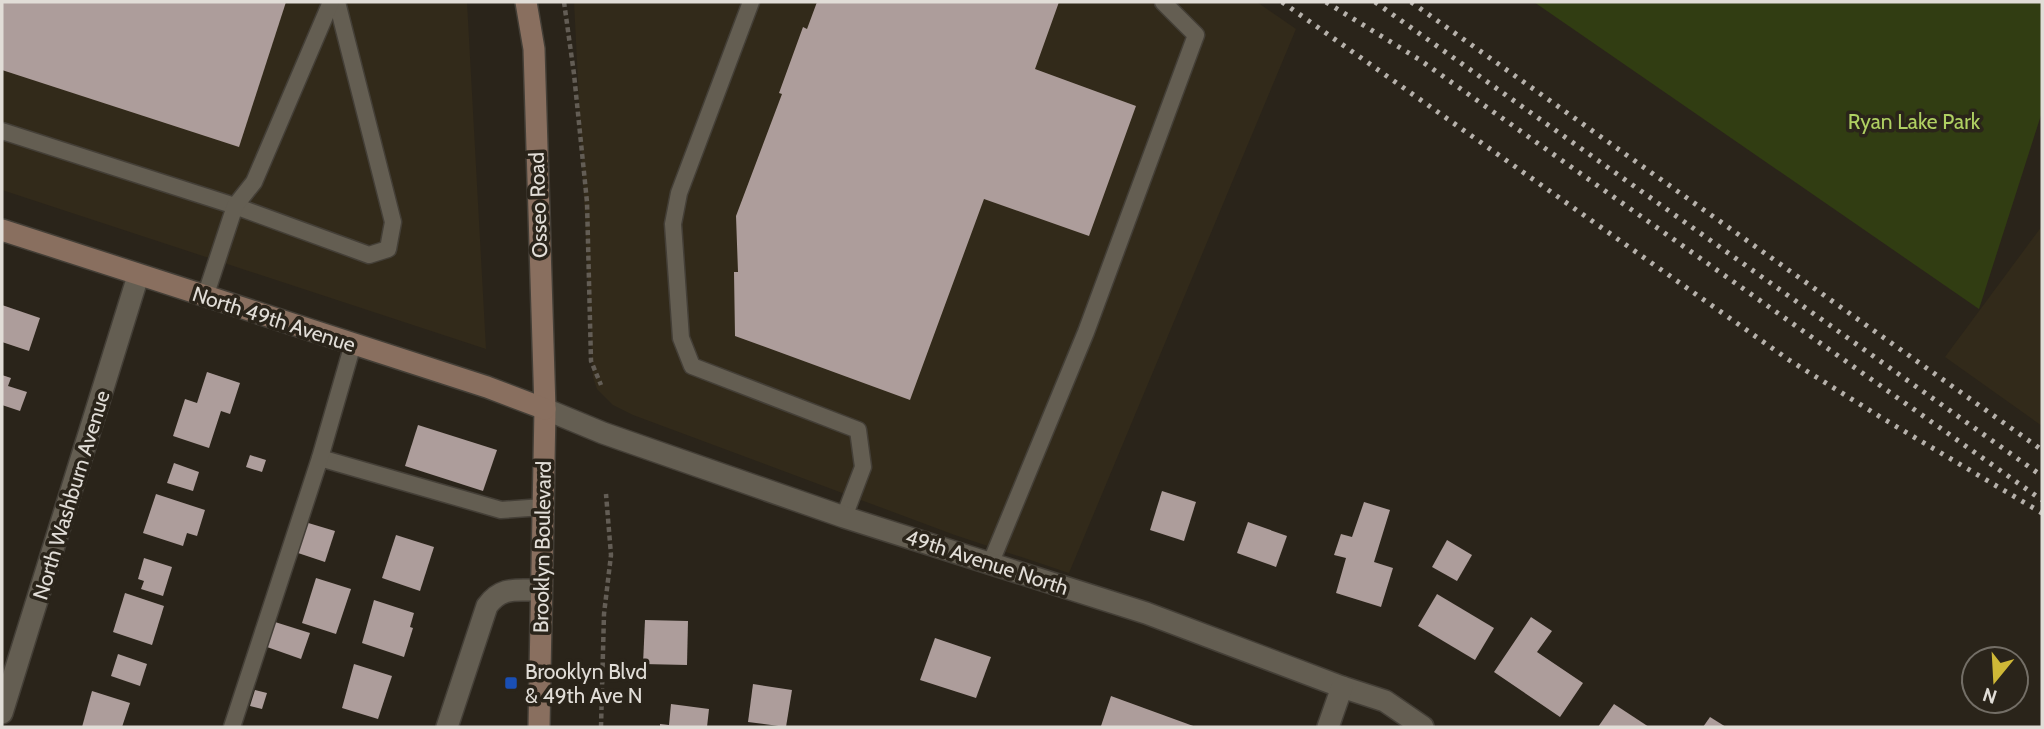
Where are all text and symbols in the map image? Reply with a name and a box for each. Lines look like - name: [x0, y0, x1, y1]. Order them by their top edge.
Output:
- park label: Ryan Lake Park: [1848, 109, 1981, 134]
- street label: Osseo Road: [524, 152, 552, 258]
- street label: North 49th Avenue: [189, 281, 359, 357]
- street label: North Washburn Avenue: [27, 387, 115, 603]
- street label: Brooklyn Boulevard: [528, 461, 556, 633]
- street label: 49th Avenue North: [902, 524, 1072, 600]
- north arrow: [1960, 645, 2030, 715]
- place label: Brooklyn Blvd & 49th Ave N: [525, 659, 647, 708]
- marker: Brooklyn Blvd & 49th Ave N: [503, 675, 519, 691]
- text: N: [1980, 683, 2000, 709]

